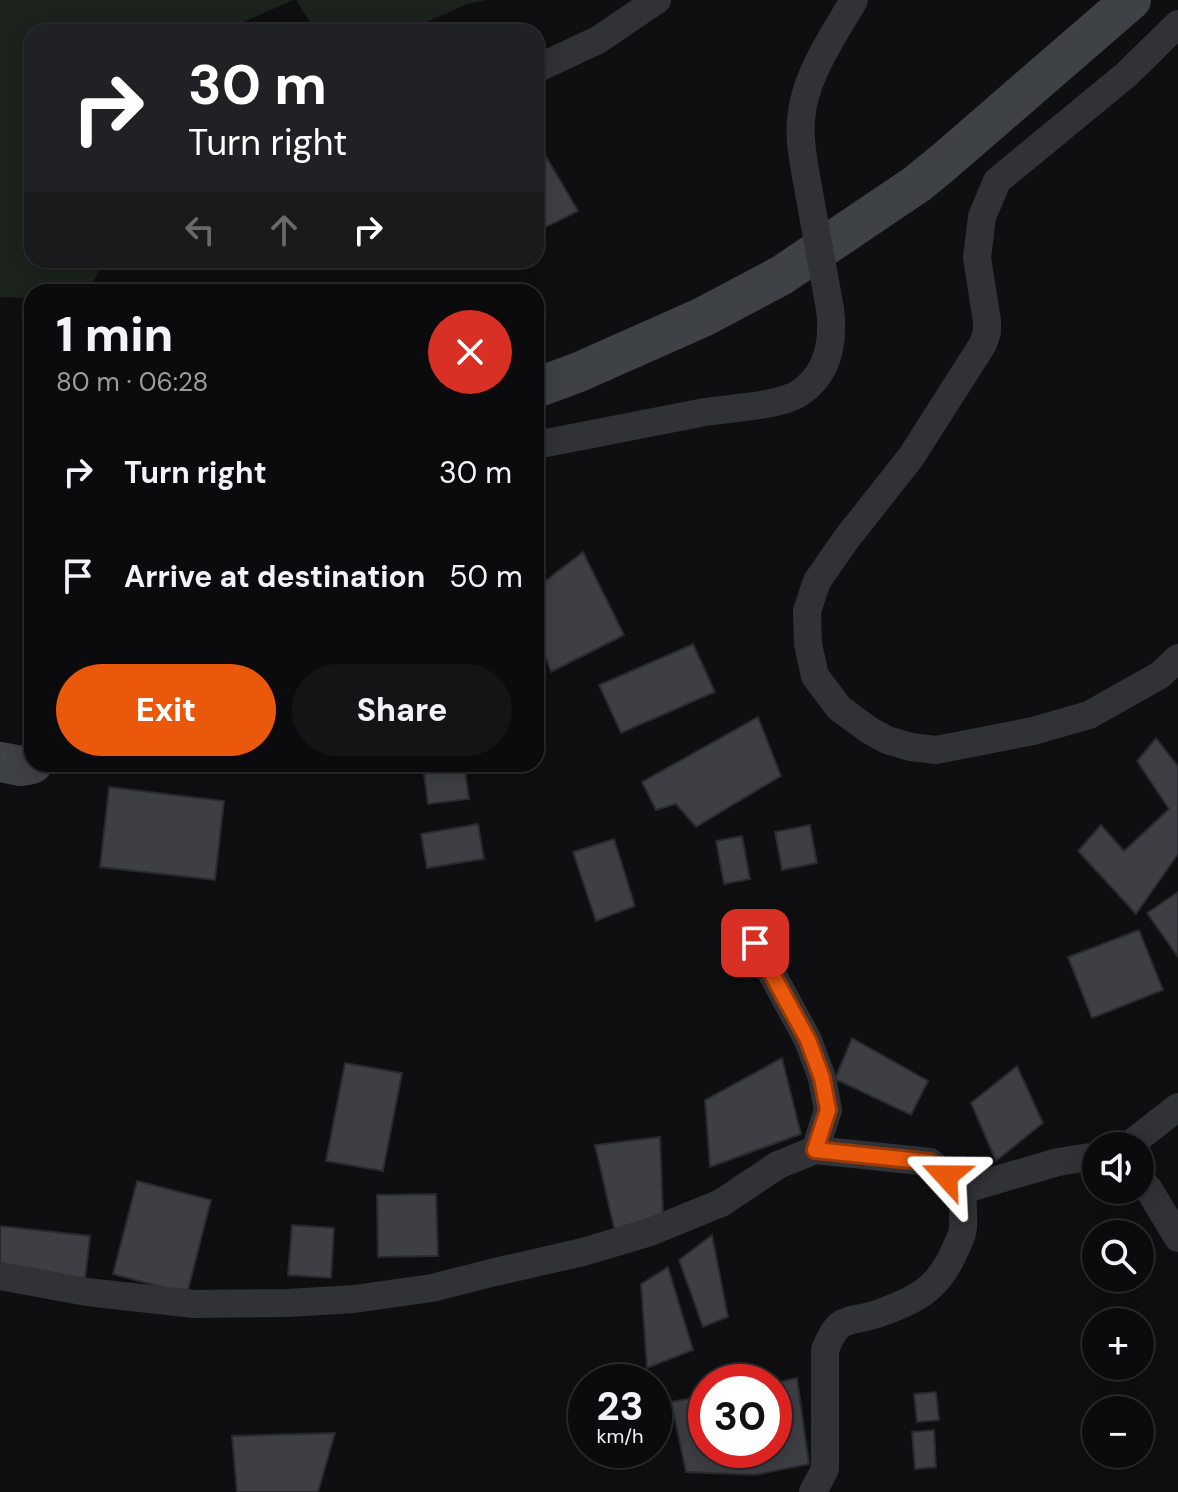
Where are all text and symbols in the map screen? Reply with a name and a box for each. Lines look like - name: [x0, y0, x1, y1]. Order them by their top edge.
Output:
- text: 30 m: [188, 48, 327, 121]
- icon: right: [56, 56, 160, 160]
- text: Turn right: [188, 119, 347, 166]
- icon: left: [178, 208, 222, 252]
- icon: ahead: [262, 208, 306, 252]
- icon: right: [346, 208, 390, 252]
- text: 1 min: [56, 303, 173, 366]
- button: close: [428, 310, 512, 394]
- text: 80 m · 06:28: [56, 365, 208, 399]
- icon: right: [56, 450, 100, 494]
- text: Turn right: [124, 453, 267, 492]
- text: 30 m: [439, 453, 512, 492]
- icon: arrive: [56, 554, 100, 598]
- text: Arrive at destination: [124, 557, 425, 596]
- text: 50 m: [449, 557, 523, 596]
- button: Exit: [56, 664, 276, 756]
- button: Share: [292, 664, 512, 756]
- pin: [721, 909, 789, 977]
- icon: arrive: [733, 921, 777, 965]
- map controls: [1082, 1132, 1154, 1468]
- button: sound: [1082, 1132, 1154, 1204]
- position arrow: [904, 1134, 988, 1218]
- button: search: [1082, 1220, 1154, 1292]
- button: +: [1082, 1308, 1154, 1380]
- speed limit sign: 30: [688, 1364, 792, 1468]
- text: 23: [596, 1380, 644, 1432]
- button: −: [1082, 1396, 1154, 1468]
- text: km/h: [596, 1423, 644, 1449]

